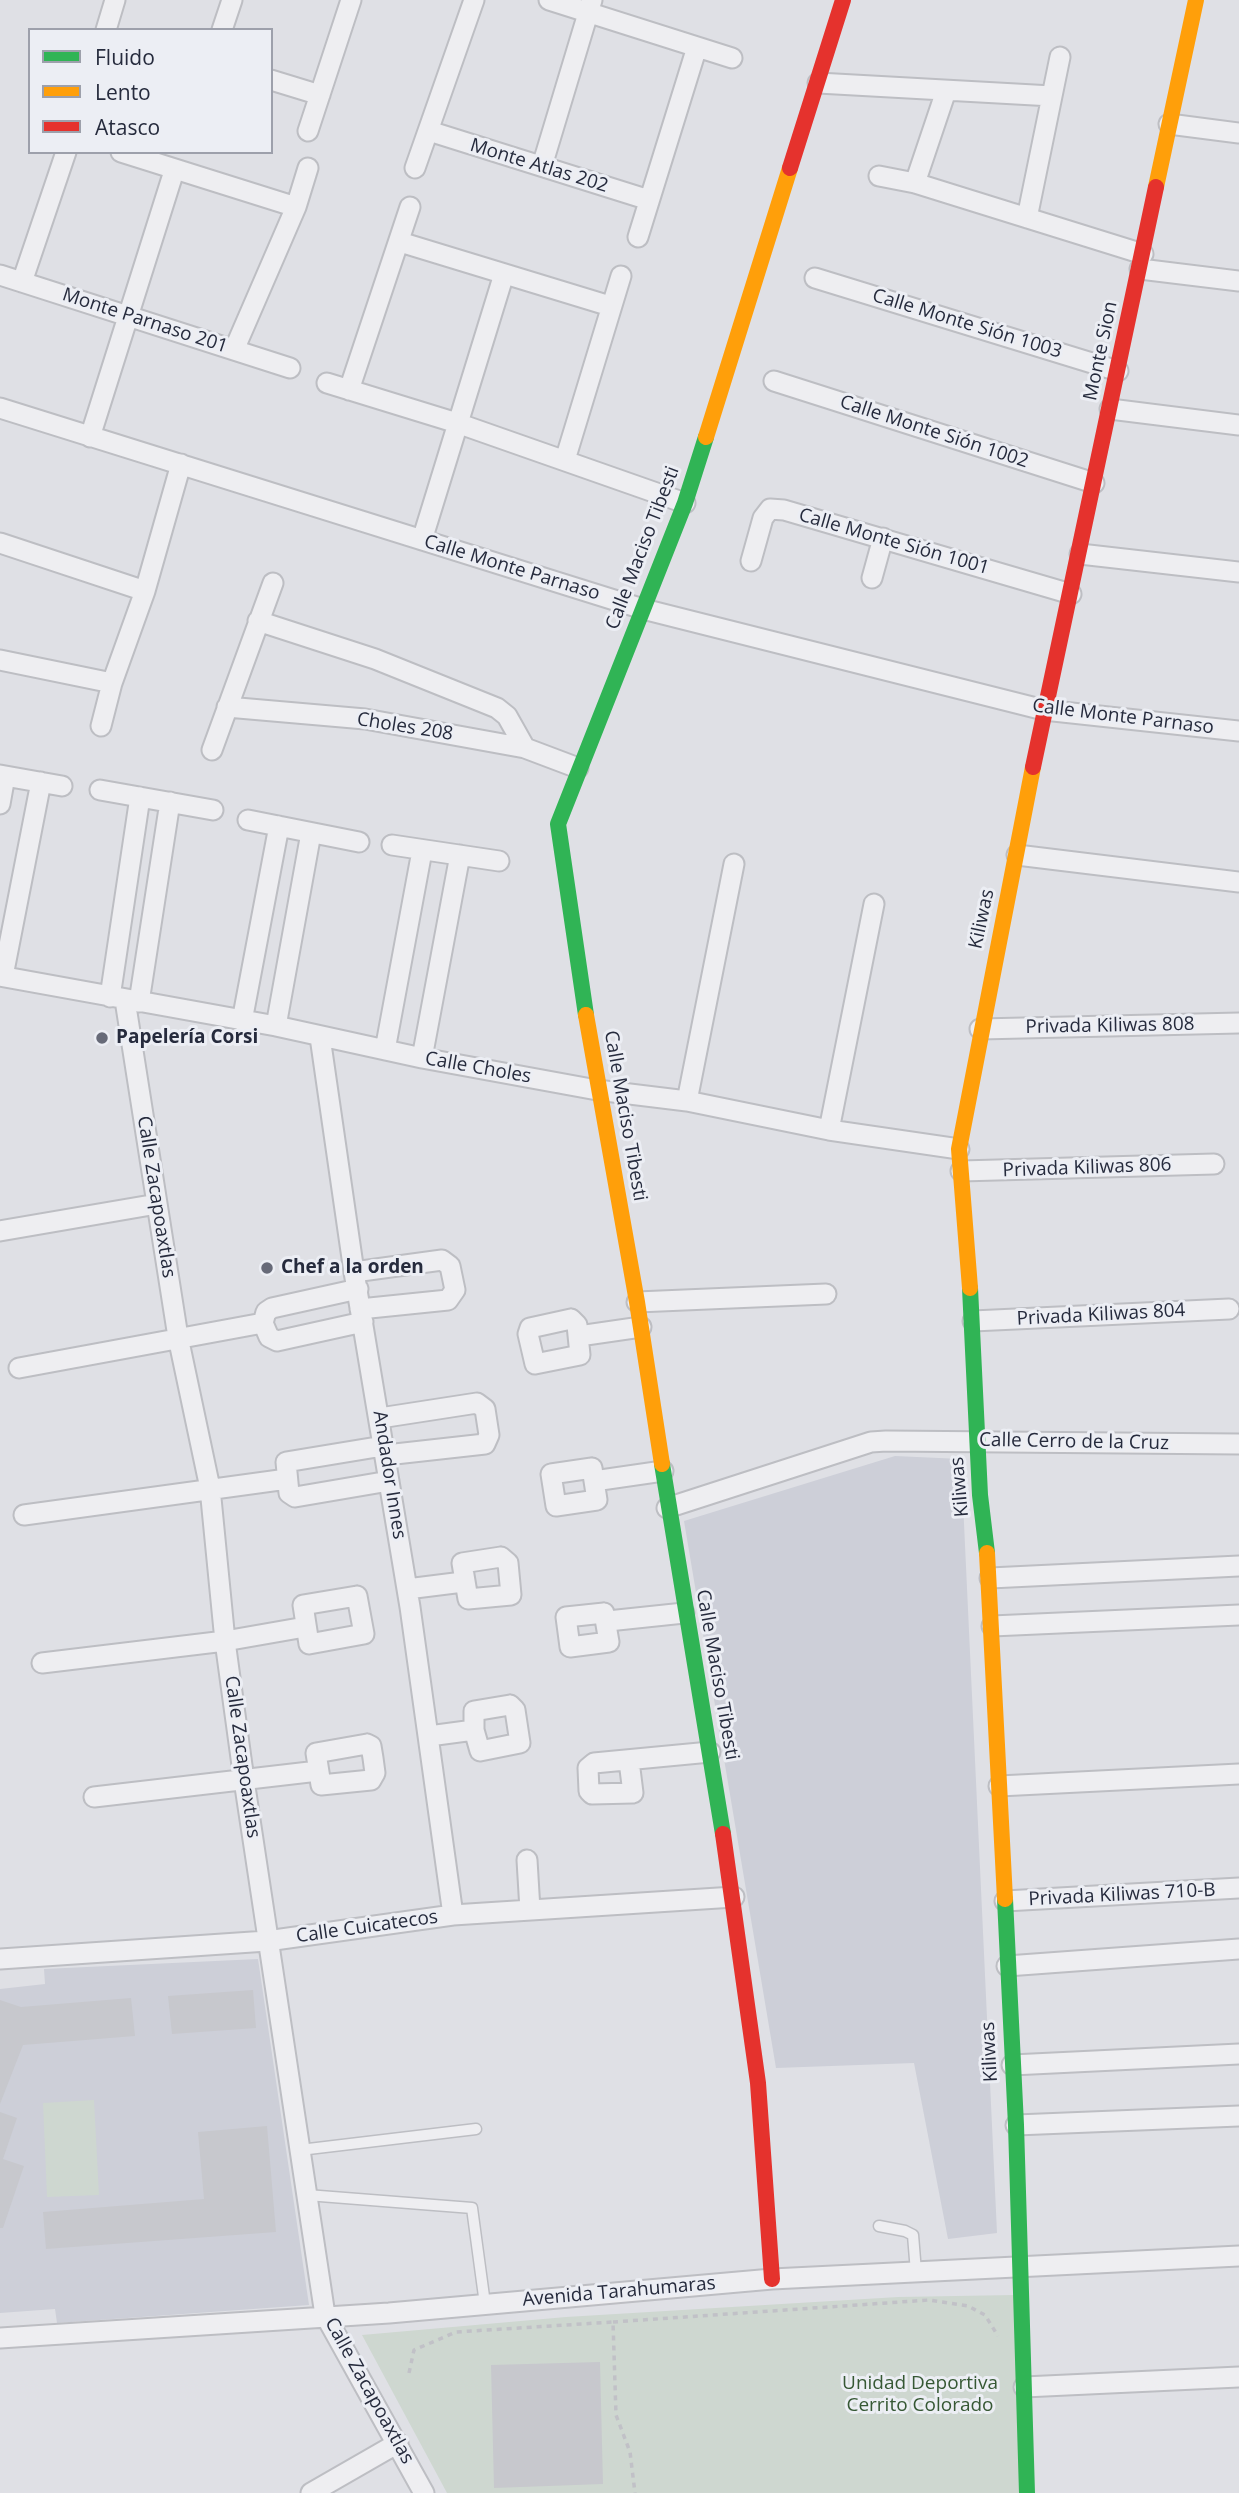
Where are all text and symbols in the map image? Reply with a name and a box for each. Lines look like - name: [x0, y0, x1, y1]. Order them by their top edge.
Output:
- legend: [28, 28, 273, 154]
- text: Fluido: [95, 43, 155, 71]
- text: Lento: [95, 78, 151, 106]
- text: Atasco: [95, 113, 160, 141]
- street label: Monte Atlas 202: [467, 134, 611, 198]
- street label: Monte Parnaso 201: [59, 284, 231, 358]
- street label: Calle Monte Sión 1003: [869, 284, 1065, 364]
- street label: Monte Sion: [1079, 299, 1123, 403]
- street label: Calle Monte Sión 1002: [837, 391, 1031, 473]
- street label: Calle Maciso Tibesti: [601, 463, 685, 633]
- street label: Calle Monte Sión 1001: [796, 504, 992, 580]
- street label: Calle Monte Parnaso: [421, 530, 603, 606]
- street label: Calle Monte Parnaso: [1031, 695, 1215, 739]
- street label: Choles 208: [355, 708, 455, 746]
- street label: Kiliwas: [965, 887, 999, 951]
- street label: Privada Kiliwas 808: [1025, 1013, 1195, 1039]
- place label: Papelería Corsi: [116, 1027, 258, 1049]
- street label: Calle Maciso Tibesti: [599, 1029, 651, 1203]
- marker: Papelería Corsi: [94, 1030, 110, 1046]
- street label: Calle Choles: [423, 1047, 533, 1089]
- street label: Calle Zacapoaxtlas: [132, 1114, 180, 1280]
- street label: Privada Kiliwas 806: [1002, 1154, 1172, 1182]
- place label: Chef a la orden: [281, 1257, 424, 1279]
- marker: Chef a la orden: [259, 1260, 275, 1276]
- street label: Privada Kiliwas 804: [1016, 1299, 1186, 1331]
- street label: Andador Innes: [368, 1409, 410, 1541]
- street label: Calle Cerro de la Cruz: [979, 1429, 1169, 1455]
- street label: Kiliwas: [946, 1456, 974, 1518]
- street label: Calle Maciso Tibesti: [691, 1588, 743, 1762]
- street label: Calle Zacapoaxtlas: [219, 1674, 265, 1840]
- street label: Privada Kiliwas 710-B: [1028, 1879, 1216, 1911]
- street label: Calle Cuicatecos: [295, 1906, 439, 1948]
- street label: Kiliwas: [977, 2021, 1003, 2083]
- street label: Avenida Tarahumaras: [521, 2272, 717, 2312]
- street label: Calle Zacapoaxtlas: [319, 2314, 419, 2468]
- park label: Unidad Deportiva Cerrito Colorado: [842, 2373, 998, 2417]

